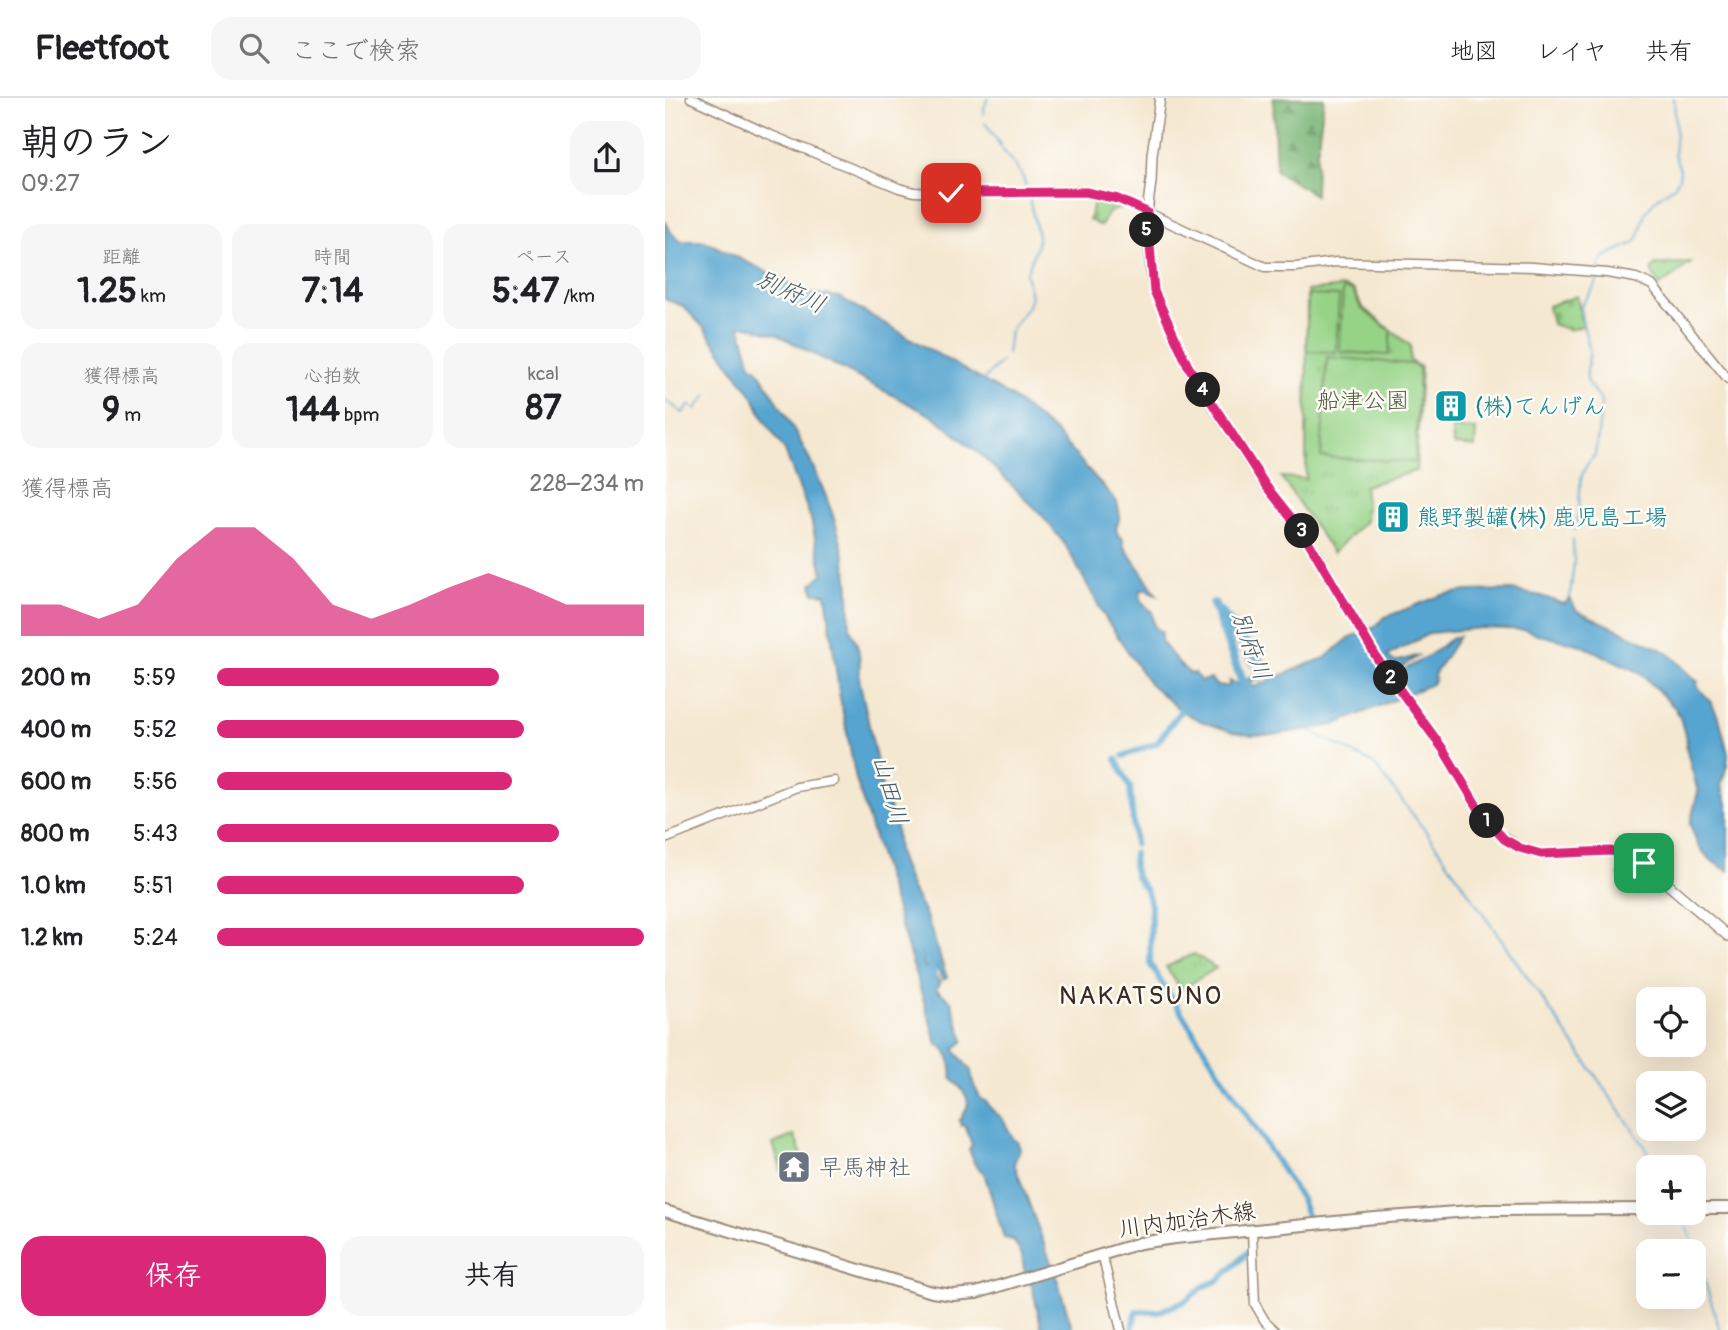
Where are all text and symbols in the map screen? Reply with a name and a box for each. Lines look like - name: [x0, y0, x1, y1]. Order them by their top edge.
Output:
- search box: [211, 17, 701, 80]
- text: Fleetfoot: [35, 28, 169, 69]
- icon: search: [235, 29, 273, 67]
- text: ここで検索: [291, 35, 421, 67]
- text: 地図: [1450, 37, 1498, 66]
- text: レイヤ: [1536, 37, 1607, 66]
- text: 共有: [1645, 37, 1693, 66]
- text: 朝のラン: [21, 119, 173, 167]
- button: share: [570, 121, 644, 195]
- pin: [921, 163, 981, 223]
- text: 09:27: [21, 169, 80, 198]
- icon: check: [932, 174, 970, 212]
- pin: 5: [1129, 212, 1165, 248]
- text: 5: [1141, 217, 1152, 241]
- text: 距離: [102, 245, 141, 269]
- text: 時間: [313, 245, 352, 269]
- text: ペース: [516, 245, 571, 269]
- water label: 別府川: [752, 264, 830, 320]
- text: 1.25: [77, 269, 137, 313]
- text: 7:14: [302, 269, 363, 313]
- text: 5:47: [492, 269, 559, 313]
- text: km: [137, 284, 166, 308]
- text: /km: [559, 284, 595, 308]
- text: kcal: [528, 362, 559, 386]
- text: 獲得標高: [83, 364, 160, 388]
- text: 心拍数: [304, 364, 361, 388]
- pin: 4: [1185, 372, 1221, 408]
- text: 4: [1197, 377, 1208, 401]
- text: 87: [525, 386, 562, 430]
- park label: 船津公園: [1317, 386, 1409, 415]
- building icon: (株)てんげん: [1432, 387, 1470, 425]
- text: 9: [102, 388, 120, 432]
- text: 144: [286, 388, 340, 432]
- place label: (株)てんげん: [1475, 392, 1605, 421]
- text: m: [120, 403, 141, 427]
- text: bpm: [340, 403, 379, 427]
- text: 228–234 m: [529, 469, 644, 498]
- text: 獲得標高: [21, 474, 113, 503]
- building icon: 熊野製罐(株) 鹿児島工場: [1374, 498, 1412, 536]
- place label: 熊野製罐(株) 鹿児島工場: [1417, 503, 1667, 532]
- pin: 3: [1285, 514, 1319, 548]
- text: 3: [1296, 518, 1307, 542]
- water label: 別府川: [1225, 607, 1277, 685]
- pin: 2: [1373, 660, 1409, 696]
- text: 200 m: [21, 663, 91, 692]
- text: 5:59: [133, 663, 176, 692]
- text: 2: [1385, 665, 1396, 689]
- text: 400 m: [21, 715, 91, 744]
- text: 5:52: [133, 715, 177, 744]
- water label: 山田川: [866, 751, 914, 829]
- text: 600 m: [21, 767, 91, 796]
- text: 5:56: [133, 767, 177, 796]
- pin: 1: [1469, 804, 1505, 838]
- text: 1: [1483, 808, 1490, 832]
- text: 800 m: [21, 819, 89, 848]
- text: 5:43: [133, 819, 178, 848]
- pin: [1614, 833, 1674, 893]
- icon: arrive: [1625, 844, 1663, 882]
- text: 1.0 km: [21, 871, 86, 900]
- text: 5:51: [133, 871, 173, 900]
- text: 1.2 km: [21, 923, 83, 952]
- text: 5:24: [133, 923, 178, 952]
- district label: NAKATSUNO: [1059, 980, 1223, 1012]
- map controls: [1636, 987, 1706, 1309]
- button: locate: [1636, 987, 1706, 1057]
- button: layers: [1636, 1071, 1706, 1141]
- temple icon: 早馬神社: [775, 1148, 813, 1186]
- place label: 早馬神社: [819, 1153, 911, 1182]
- button: +: [1636, 1155, 1706, 1225]
- street label: 川内加治木線: [1117, 1196, 1257, 1244]
- button: 保存: [21, 1236, 326, 1316]
- button: 共有: [340, 1236, 644, 1316]
- button: −: [1636, 1239, 1706, 1309]

